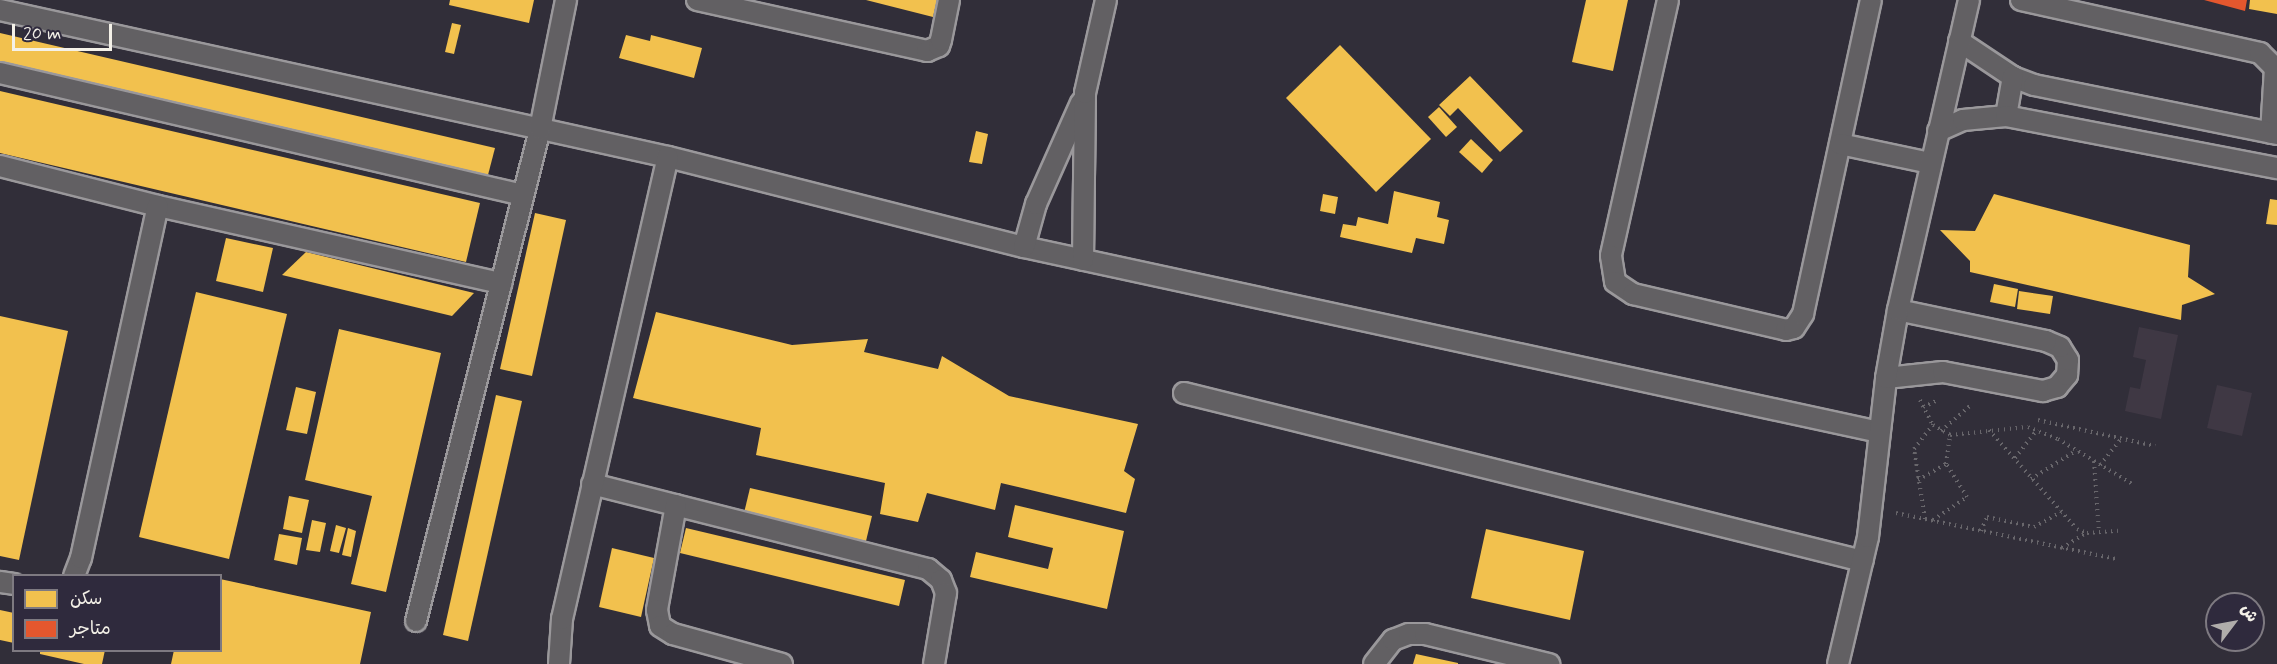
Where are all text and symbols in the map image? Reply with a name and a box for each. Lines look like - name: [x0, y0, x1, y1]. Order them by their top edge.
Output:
- scale bar: [15, 12, 116, 50]
- text: 20 m: [23, 22, 61, 46]
- legend: [12, 574, 222, 652]
- text: سكن: [70, 587, 102, 611]
- north arrow: [2205, 592, 2265, 652]
- text: ش: [2235, 600, 2263, 626]
- text: متاجر: [70, 617, 111, 641]

